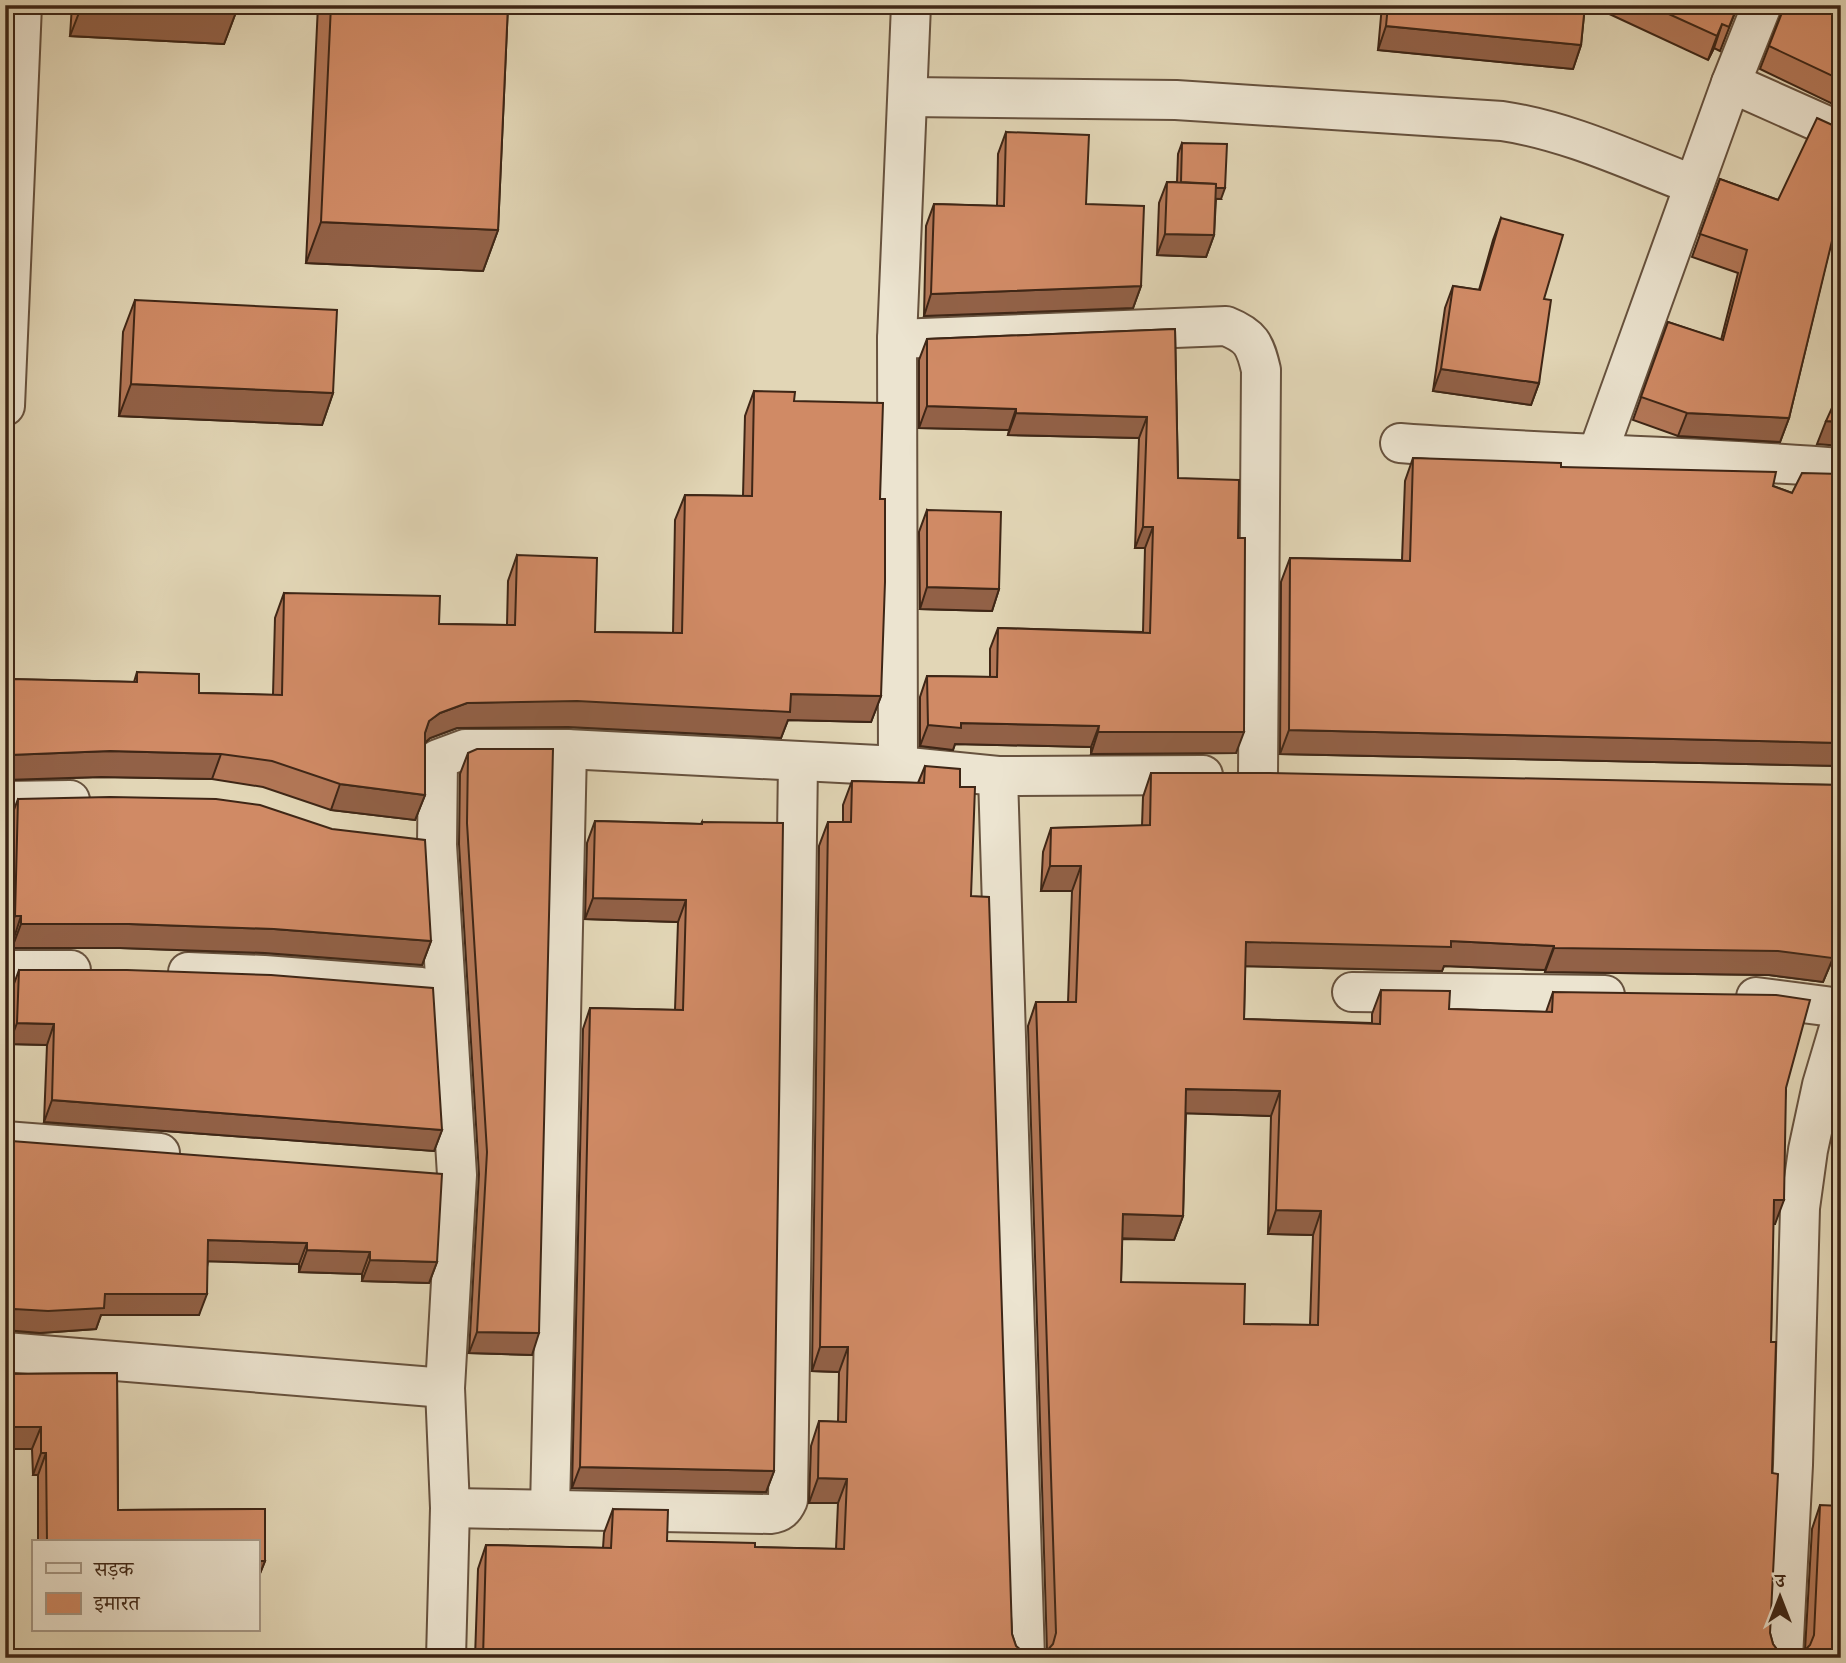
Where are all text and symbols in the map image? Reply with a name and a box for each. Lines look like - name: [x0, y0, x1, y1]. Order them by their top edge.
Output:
- legend: [32, 1540, 259, 1632]
- text: सड़क: [93, 1556, 134, 1585]
- north arrow: [1744, 1562, 1814, 1632]
- text: उ: [1773, 1569, 1786, 1595]
- text: इमारत: [93, 1590, 141, 1619]

